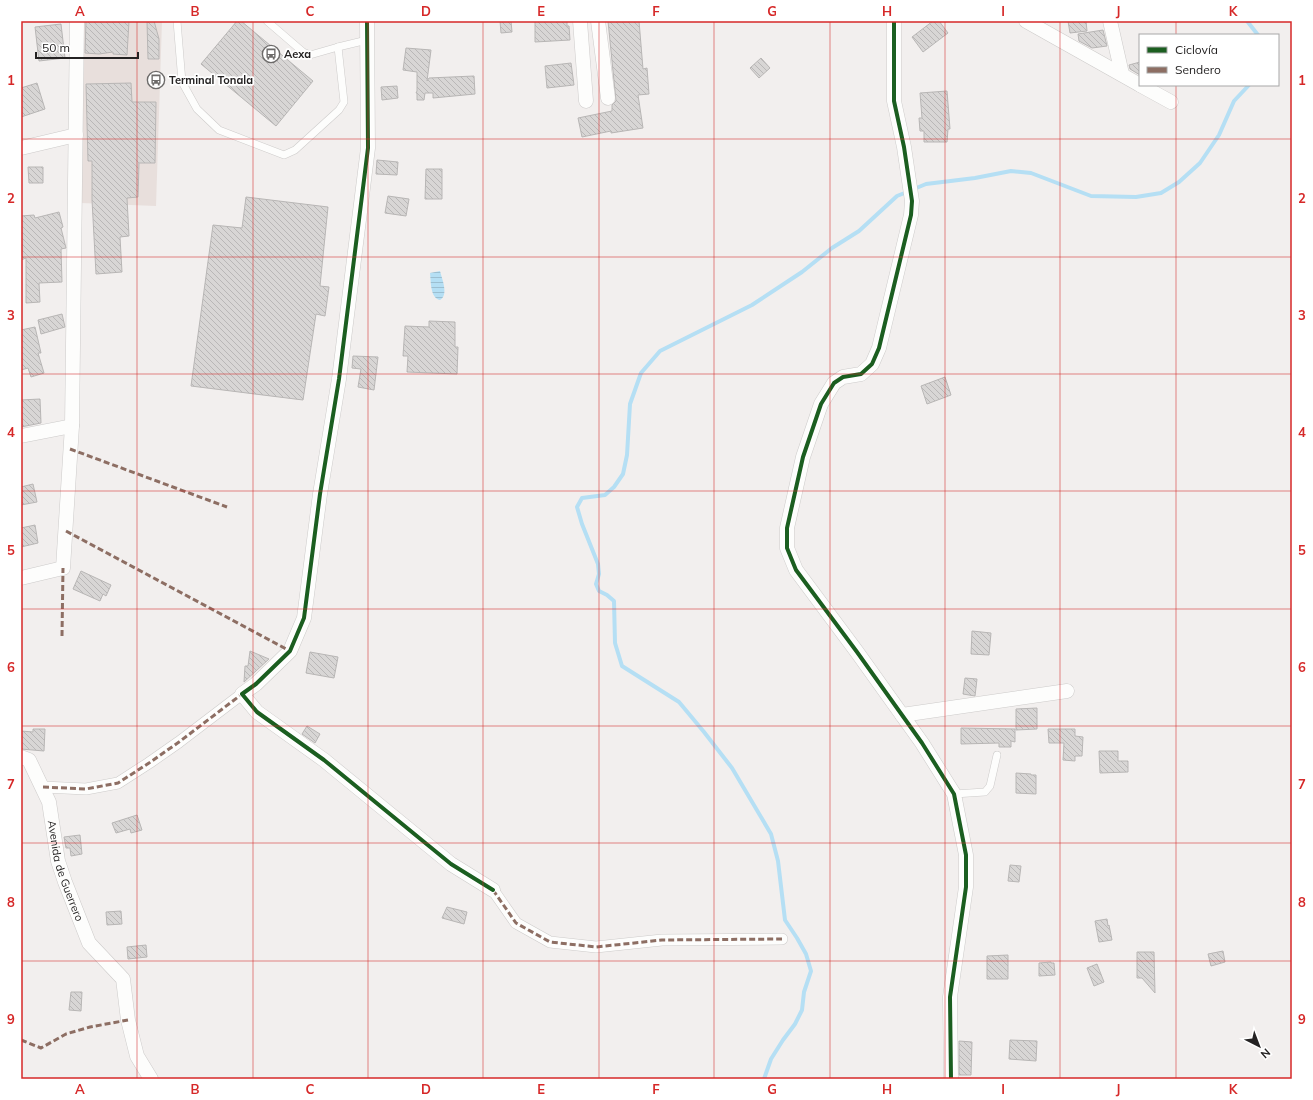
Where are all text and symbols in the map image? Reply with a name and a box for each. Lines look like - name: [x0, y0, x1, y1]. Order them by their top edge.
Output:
- text: A: [75, 3, 85, 19]
- text: B: [191, 3, 200, 19]
- text: C: [306, 3, 315, 19]
- text: D: [421, 3, 431, 19]
- text: E: [537, 3, 545, 19]
- text: F: [652, 3, 660, 19]
- text: G: [767, 3, 777, 19]
- text: H: [882, 3, 892, 19]
- text: I: [1001, 3, 1005, 19]
- text: J: [1116, 3, 1120, 19]
- text: K: [1229, 3, 1239, 19]
- scale bar: [36, 34, 138, 60]
- legend: [1139, 34, 1279, 86]
- text: 50 m: [42, 40, 70, 55]
- text: Ciclovía: [1175, 42, 1218, 57]
- bus stop icon: Aexa: [261, 44, 281, 64]
- place label: Aexa: [284, 47, 311, 61]
- text: Sendero: [1175, 62, 1221, 77]
- bus stop icon: Terminal Tonala: [146, 70, 166, 90]
- text: 1: [7, 72, 15, 88]
- text: 1: [1298, 72, 1306, 88]
- place label: Terminal Tonala: [169, 73, 253, 87]
- text: 2: [7, 190, 15, 206]
- text: 2: [1298, 190, 1306, 206]
- text: 3: [7, 307, 15, 323]
- text: 3: [1298, 307, 1306, 323]
- text: 4: [7, 424, 15, 440]
- text: 4: [1298, 424, 1306, 440]
- text: 5: [7, 542, 15, 558]
- text: 5: [1298, 542, 1306, 558]
- text: 6: [7, 659, 15, 675]
- text: 6: [1298, 659, 1306, 675]
- text: 7: [7, 776, 15, 792]
- text: 7: [1298, 776, 1306, 792]
- street label: Avenida de Guerrero: [45, 819, 87, 923]
- text: 8: [7, 894, 15, 910]
- text: 8: [1298, 894, 1306, 910]
- text: 9: [7, 1011, 15, 1027]
- text: 9: [1298, 1011, 1306, 1027]
- north arrow: [1239, 1026, 1279, 1066]
- text: N: [1258, 1045, 1273, 1061]
- text: A: [75, 1081, 85, 1097]
- text: B: [191, 1081, 200, 1097]
- text: C: [306, 1081, 315, 1097]
- text: D: [421, 1081, 431, 1097]
- text: E: [537, 1081, 545, 1097]
- text: F: [652, 1081, 660, 1097]
- text: G: [767, 1081, 777, 1097]
- text: H: [882, 1081, 892, 1097]
- text: I: [1001, 1081, 1005, 1097]
- text: J: [1116, 1081, 1120, 1097]
- text: K: [1229, 1081, 1239, 1097]

